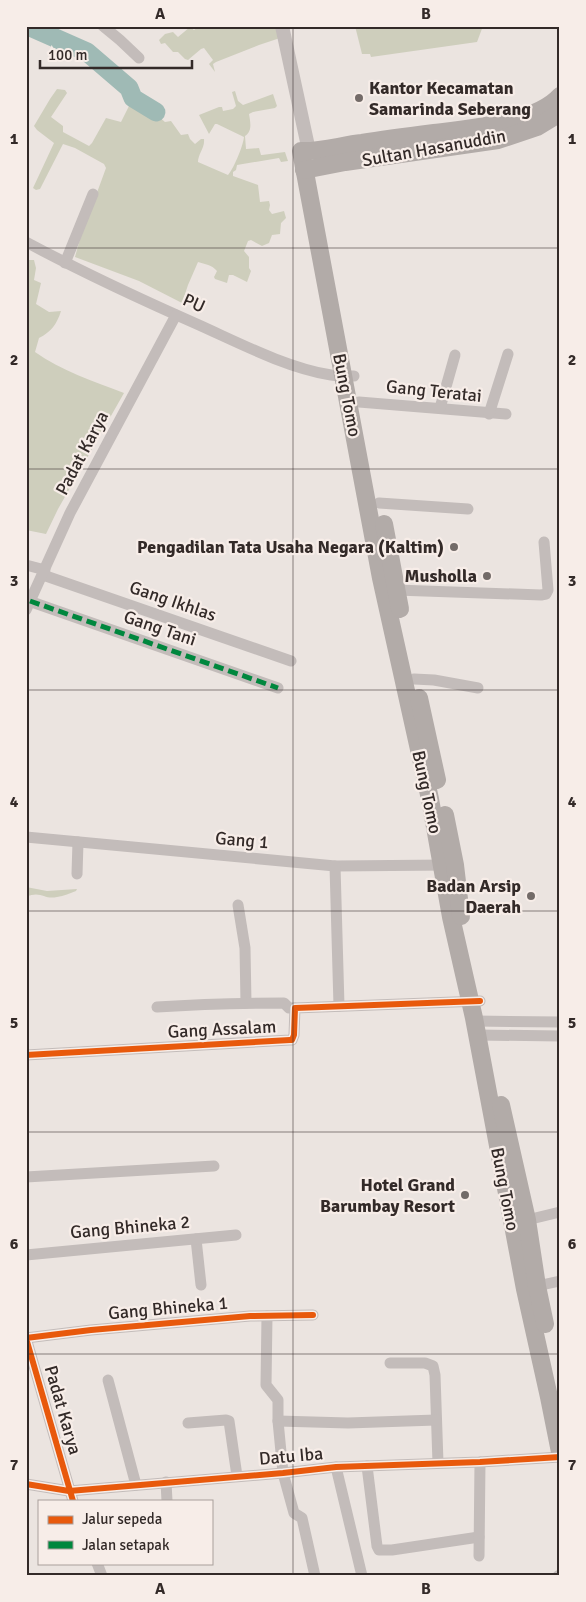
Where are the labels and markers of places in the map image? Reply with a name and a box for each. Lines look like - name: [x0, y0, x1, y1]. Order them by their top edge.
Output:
- place label: Kantor Kecamatan Samarinda Seberang: [369, 77, 531, 120]
- marker: Kantor Kecamatan Samarinda Seberang: [353, 92, 365, 104]
- place label: Pengadilan Tata Usaha Negara (Kaltim): [137, 536, 444, 558]
- marker: Pengadilan Tata Usaha Negara (Kaltim): [448, 541, 460, 553]
- place label: Musholla: [405, 565, 477, 587]
- marker: Musholla: [481, 570, 493, 582]
- place label: Badan Arsip Daerah: [426, 875, 521, 918]
- marker: Badan Arsip Daerah: [525, 890, 537, 902]
- place label: Hotel Grand Barumbay Resort: [320, 1174, 455, 1217]
- marker: Hotel Grand Barumbay Resort: [459, 1189, 471, 1201]

